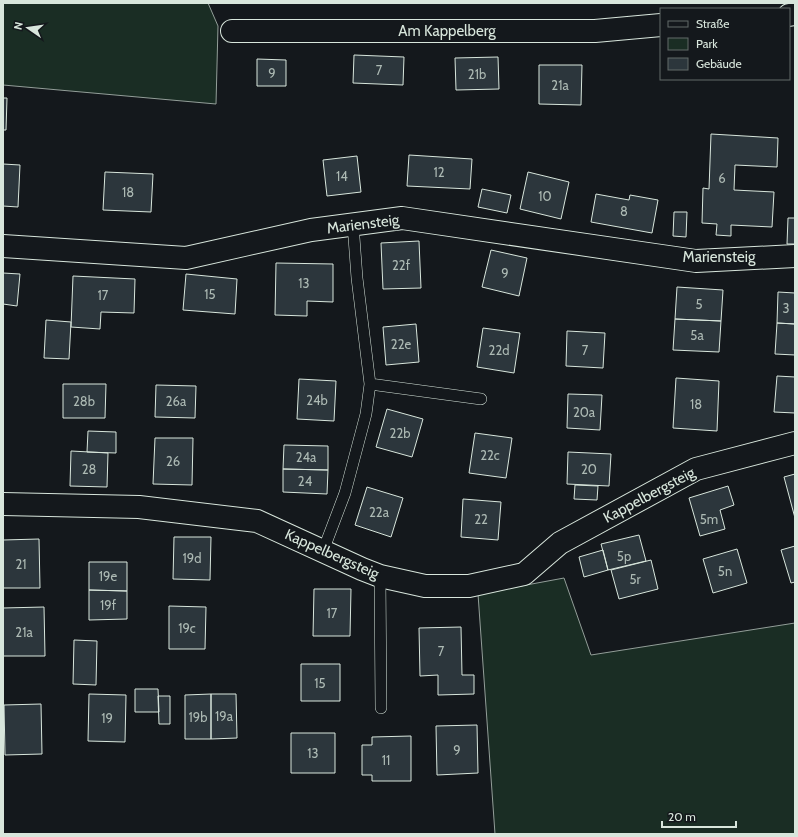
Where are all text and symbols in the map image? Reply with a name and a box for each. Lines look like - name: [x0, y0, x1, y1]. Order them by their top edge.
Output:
- north arrow: [8, 8, 48, 48]
- legend: [660, 8, 790, 80]
- text: Straße: [696, 16, 729, 31]
- text: N: [11, 20, 26, 31]
- street label: Am Kappelberg: [398, 22, 496, 40]
- text: Park: [696, 36, 718, 51]
- text: Gebäude: [696, 56, 742, 71]
- house number: 7: [376, 62, 383, 78]
- house number: 9: [268, 65, 276, 81]
- house number: 21b: [468, 66, 486, 82]
- house number: 21a: [551, 77, 569, 93]
- house number: 12: [433, 164, 445, 180]
- house number: 14: [336, 168, 348, 184]
- house number: 6: [718, 170, 726, 186]
- house number: 18: [122, 184, 134, 200]
- house number: 10: [538, 188, 552, 204]
- house number: 8: [620, 203, 628, 219]
- street label: Mariensteig: [326, 211, 401, 237]
- street label: Mariensteig: [683, 248, 756, 266]
- house number: 22f: [392, 257, 411, 273]
- house number: 9: [501, 265, 509, 281]
- house number: 13: [298, 275, 310, 291]
- house number: 15: [204, 286, 216, 302]
- house number: 17: [98, 287, 109, 303]
- house number: 5: [695, 296, 703, 312]
- house number: 3: [782, 300, 790, 316]
- house number: 5a: [690, 327, 704, 343]
- house number: 22e: [391, 336, 411, 352]
- house number: 22d: [489, 342, 509, 358]
- house number: 7: [582, 342, 589, 358]
- house number: 24b: [306, 392, 328, 408]
- house number: 28b: [73, 393, 95, 409]
- house number: 26a: [166, 393, 187, 409]
- house number: 18: [690, 396, 702, 412]
- house number: 20a: [573, 404, 596, 420]
- house number: 22b: [390, 425, 410, 441]
- house number: 22c: [480, 447, 500, 463]
- house number: 24a: [296, 449, 317, 465]
- house number: 26: [166, 453, 180, 469]
- house number: 28: [82, 461, 96, 477]
- house number: 20: [581, 461, 597, 477]
- street label: Kappelbergsteig: [600, 463, 698, 527]
- house number: 24: [298, 473, 313, 489]
- house number: 22a: [369, 504, 390, 520]
- house number: 22: [474, 511, 488, 527]
- house number: 5m: [700, 511, 718, 527]
- street label: Kappelbergsteig: [282, 525, 382, 583]
- house number: 5p: [617, 548, 631, 564]
- house number: 19d: [183, 550, 201, 566]
- house number: 21: [15, 556, 27, 572]
- house number: 5n: [718, 563, 732, 579]
- house number: 19e: [99, 568, 117, 584]
- house number: 5r: [629, 571, 641, 587]
- house number: 19f: [100, 597, 117, 613]
- house number: 17: [327, 605, 338, 621]
- house number: 19c: [178, 620, 196, 636]
- house number: 21a: [15, 624, 33, 640]
- house number: 7: [438, 643, 445, 659]
- house number: 15: [314, 675, 326, 691]
- house number: 19a: [215, 708, 234, 724]
- house number: 19b: [189, 709, 207, 725]
- house number: 19: [101, 710, 113, 726]
- house number: 9: [453, 742, 461, 758]
- house number: 13: [307, 745, 319, 761]
- house number: 11: [382, 752, 390, 768]
- scale bar: [662, 803, 736, 829]
- text: 20 m: [668, 809, 696, 824]

